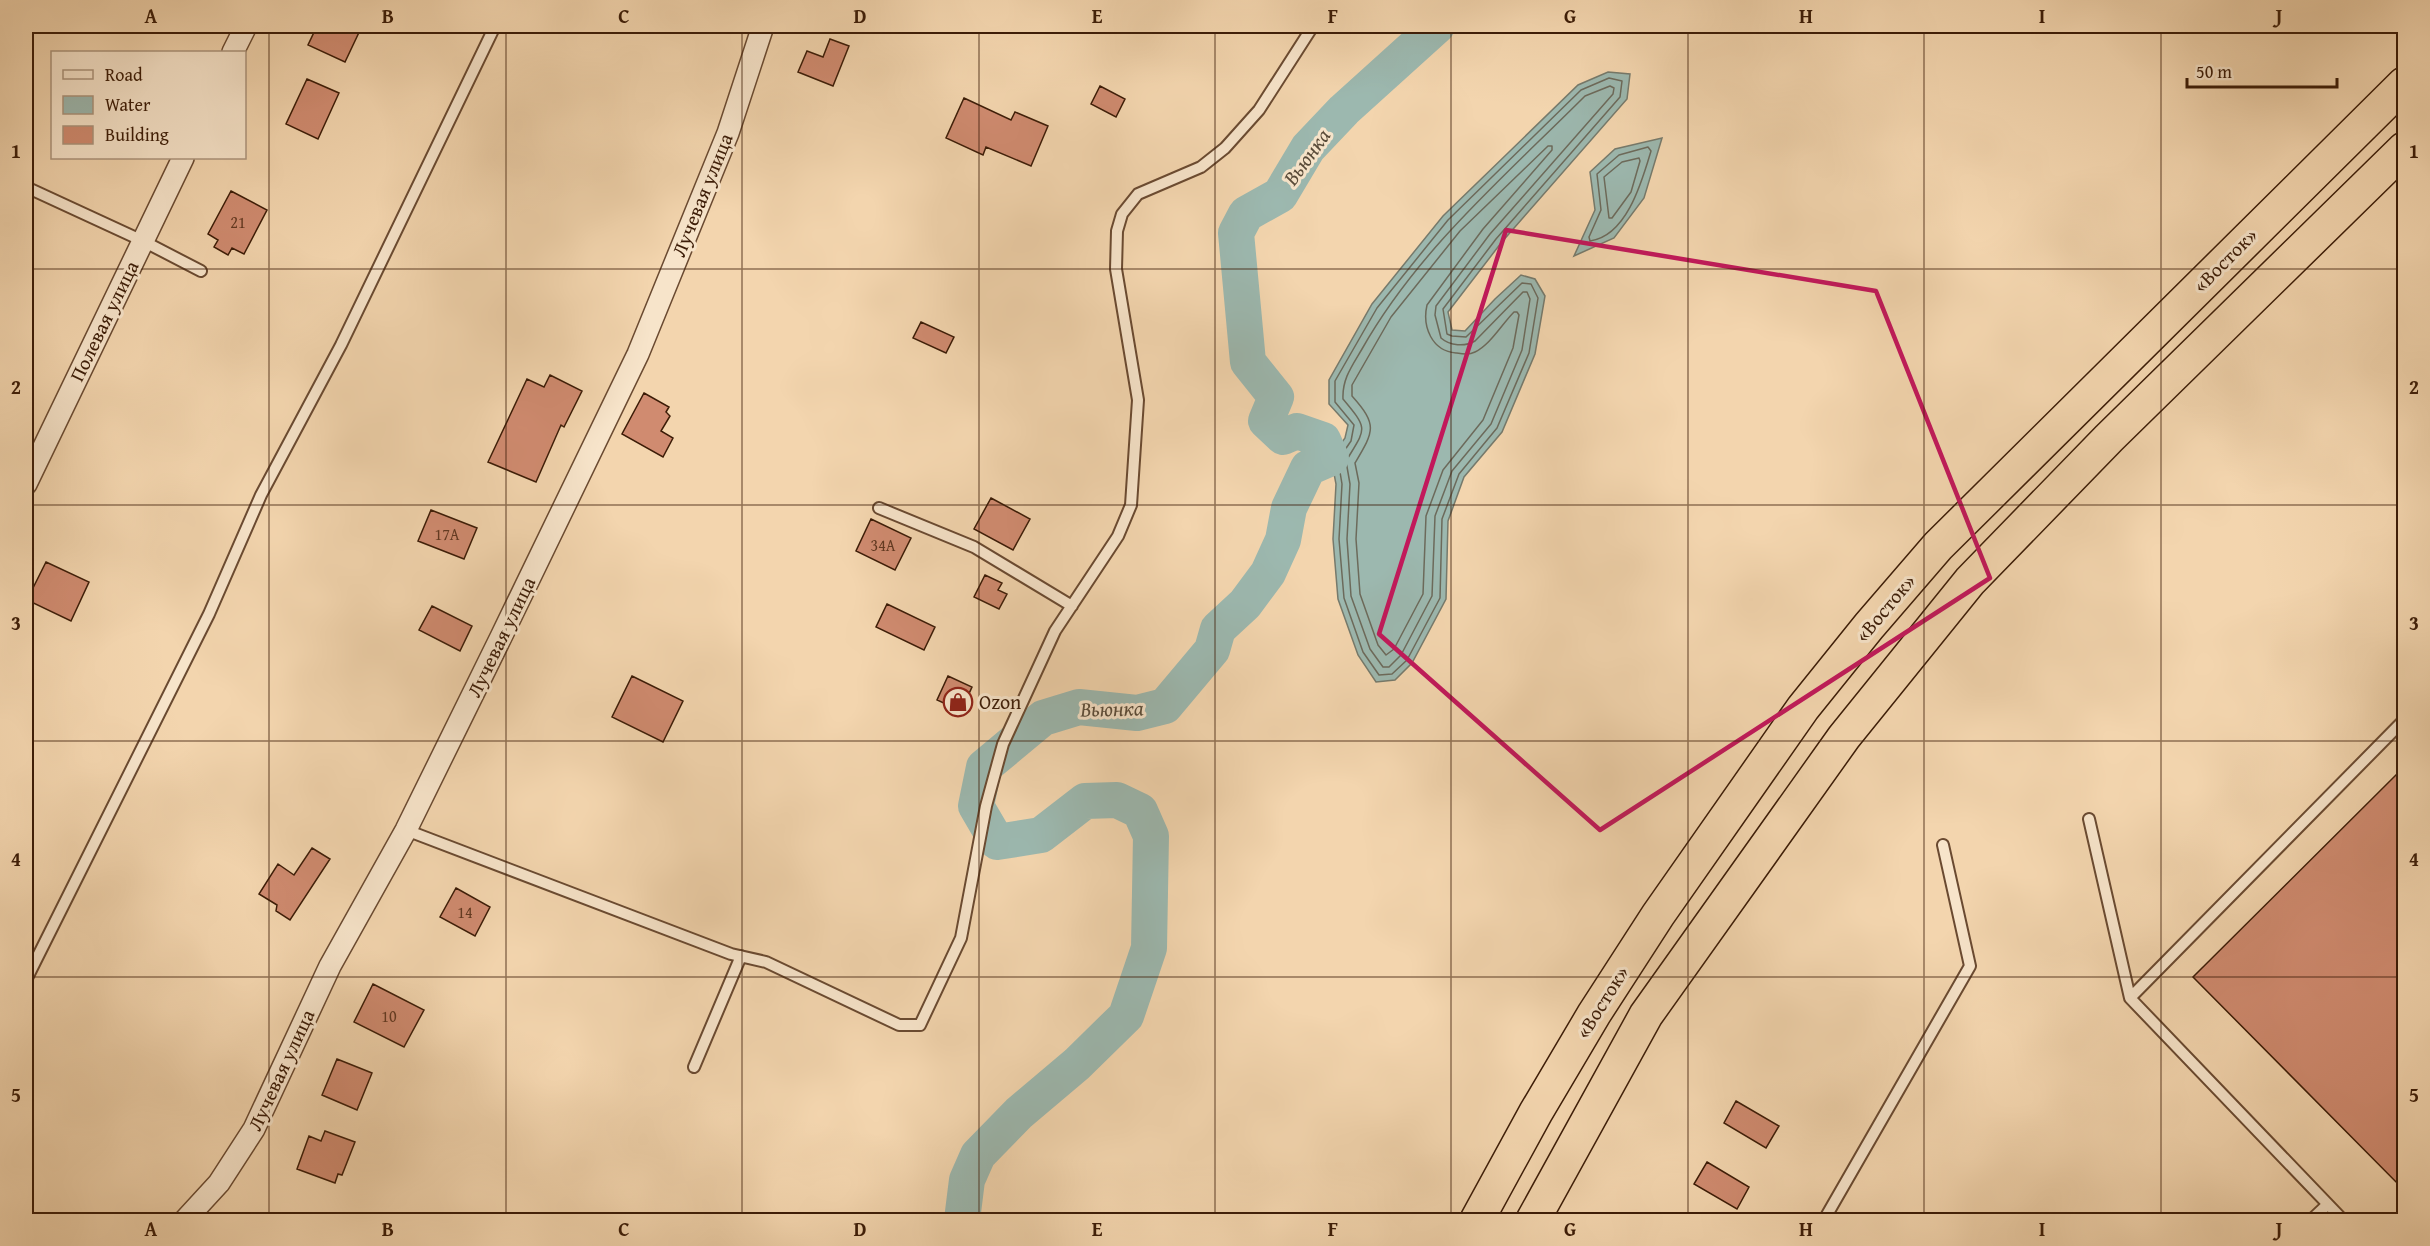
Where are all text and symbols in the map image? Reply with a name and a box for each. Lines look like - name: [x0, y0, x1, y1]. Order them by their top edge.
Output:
- text: A: [145, 1, 158, 30]
- text: B: [382, 1, 394, 30]
- text: C: [618, 1, 630, 30]
- text: D: [853, 1, 867, 30]
- text: E: [1092, 1, 1103, 30]
- text: F: [1328, 1, 1338, 30]
- text: G: [1564, 1, 1576, 30]
- text: H: [1799, 1, 1813, 30]
- text: I: [2039, 1, 2045, 30]
- text: J: [2273, 1, 2283, 30]
- legend: [51, 51, 246, 159]
- scale bar: [2187, 51, 2337, 89]
- text: 50 m: [2196, 58, 2232, 85]
- text: Road: [105, 61, 143, 88]
- text: Water: [105, 91, 151, 118]
- text: Building: [105, 121, 169, 148]
- water label: Вьюнка: [1275, 122, 1338, 192]
- street label: Лучевая улица: [664, 128, 740, 261]
- text: 1: [11, 136, 21, 165]
- text: 1: [2409, 136, 2419, 165]
- house number: 21: [230, 210, 246, 234]
- street label: «Восток»: [2186, 221, 2263, 298]
- street label: Полевая улица: [62, 255, 146, 386]
- text: 2: [11, 372, 21, 401]
- text: 2: [2409, 372, 2419, 401]
- house number: 17А: [434, 522, 460, 546]
- house number: 34А: [870, 533, 896, 557]
- street label: «Восток»: [1848, 567, 1922, 648]
- street label: Лучевая улица: [459, 571, 542, 702]
- text: 3: [11, 608, 21, 637]
- text: 3: [2409, 608, 2419, 637]
- shop icon: Ozon: [942, 686, 974, 718]
- place label: Ozon: [979, 687, 1021, 716]
- water label: Вьюнка: [1079, 692, 1144, 725]
- text: 4: [11, 844, 21, 873]
- text: 4: [2409, 844, 2419, 873]
- house number: 14: [457, 900, 473, 924]
- street label: «Восток»: [1568, 960, 1635, 1044]
- street label: Лучевая улица: [240, 1004, 322, 1135]
- house number: 10: [381, 1004, 397, 1028]
- text: 5: [11, 1080, 21, 1109]
- text: 5: [2409, 1080, 2419, 1109]
- text: A: [145, 1214, 158, 1243]
- text: B: [382, 1214, 394, 1243]
- text: C: [618, 1214, 630, 1243]
- text: D: [853, 1214, 867, 1243]
- text: E: [1092, 1214, 1103, 1243]
- text: F: [1328, 1214, 1338, 1243]
- text: G: [1564, 1214, 1576, 1243]
- text: H: [1799, 1214, 1813, 1243]
- text: I: [2039, 1214, 2045, 1243]
- text: J: [2273, 1214, 2283, 1243]

